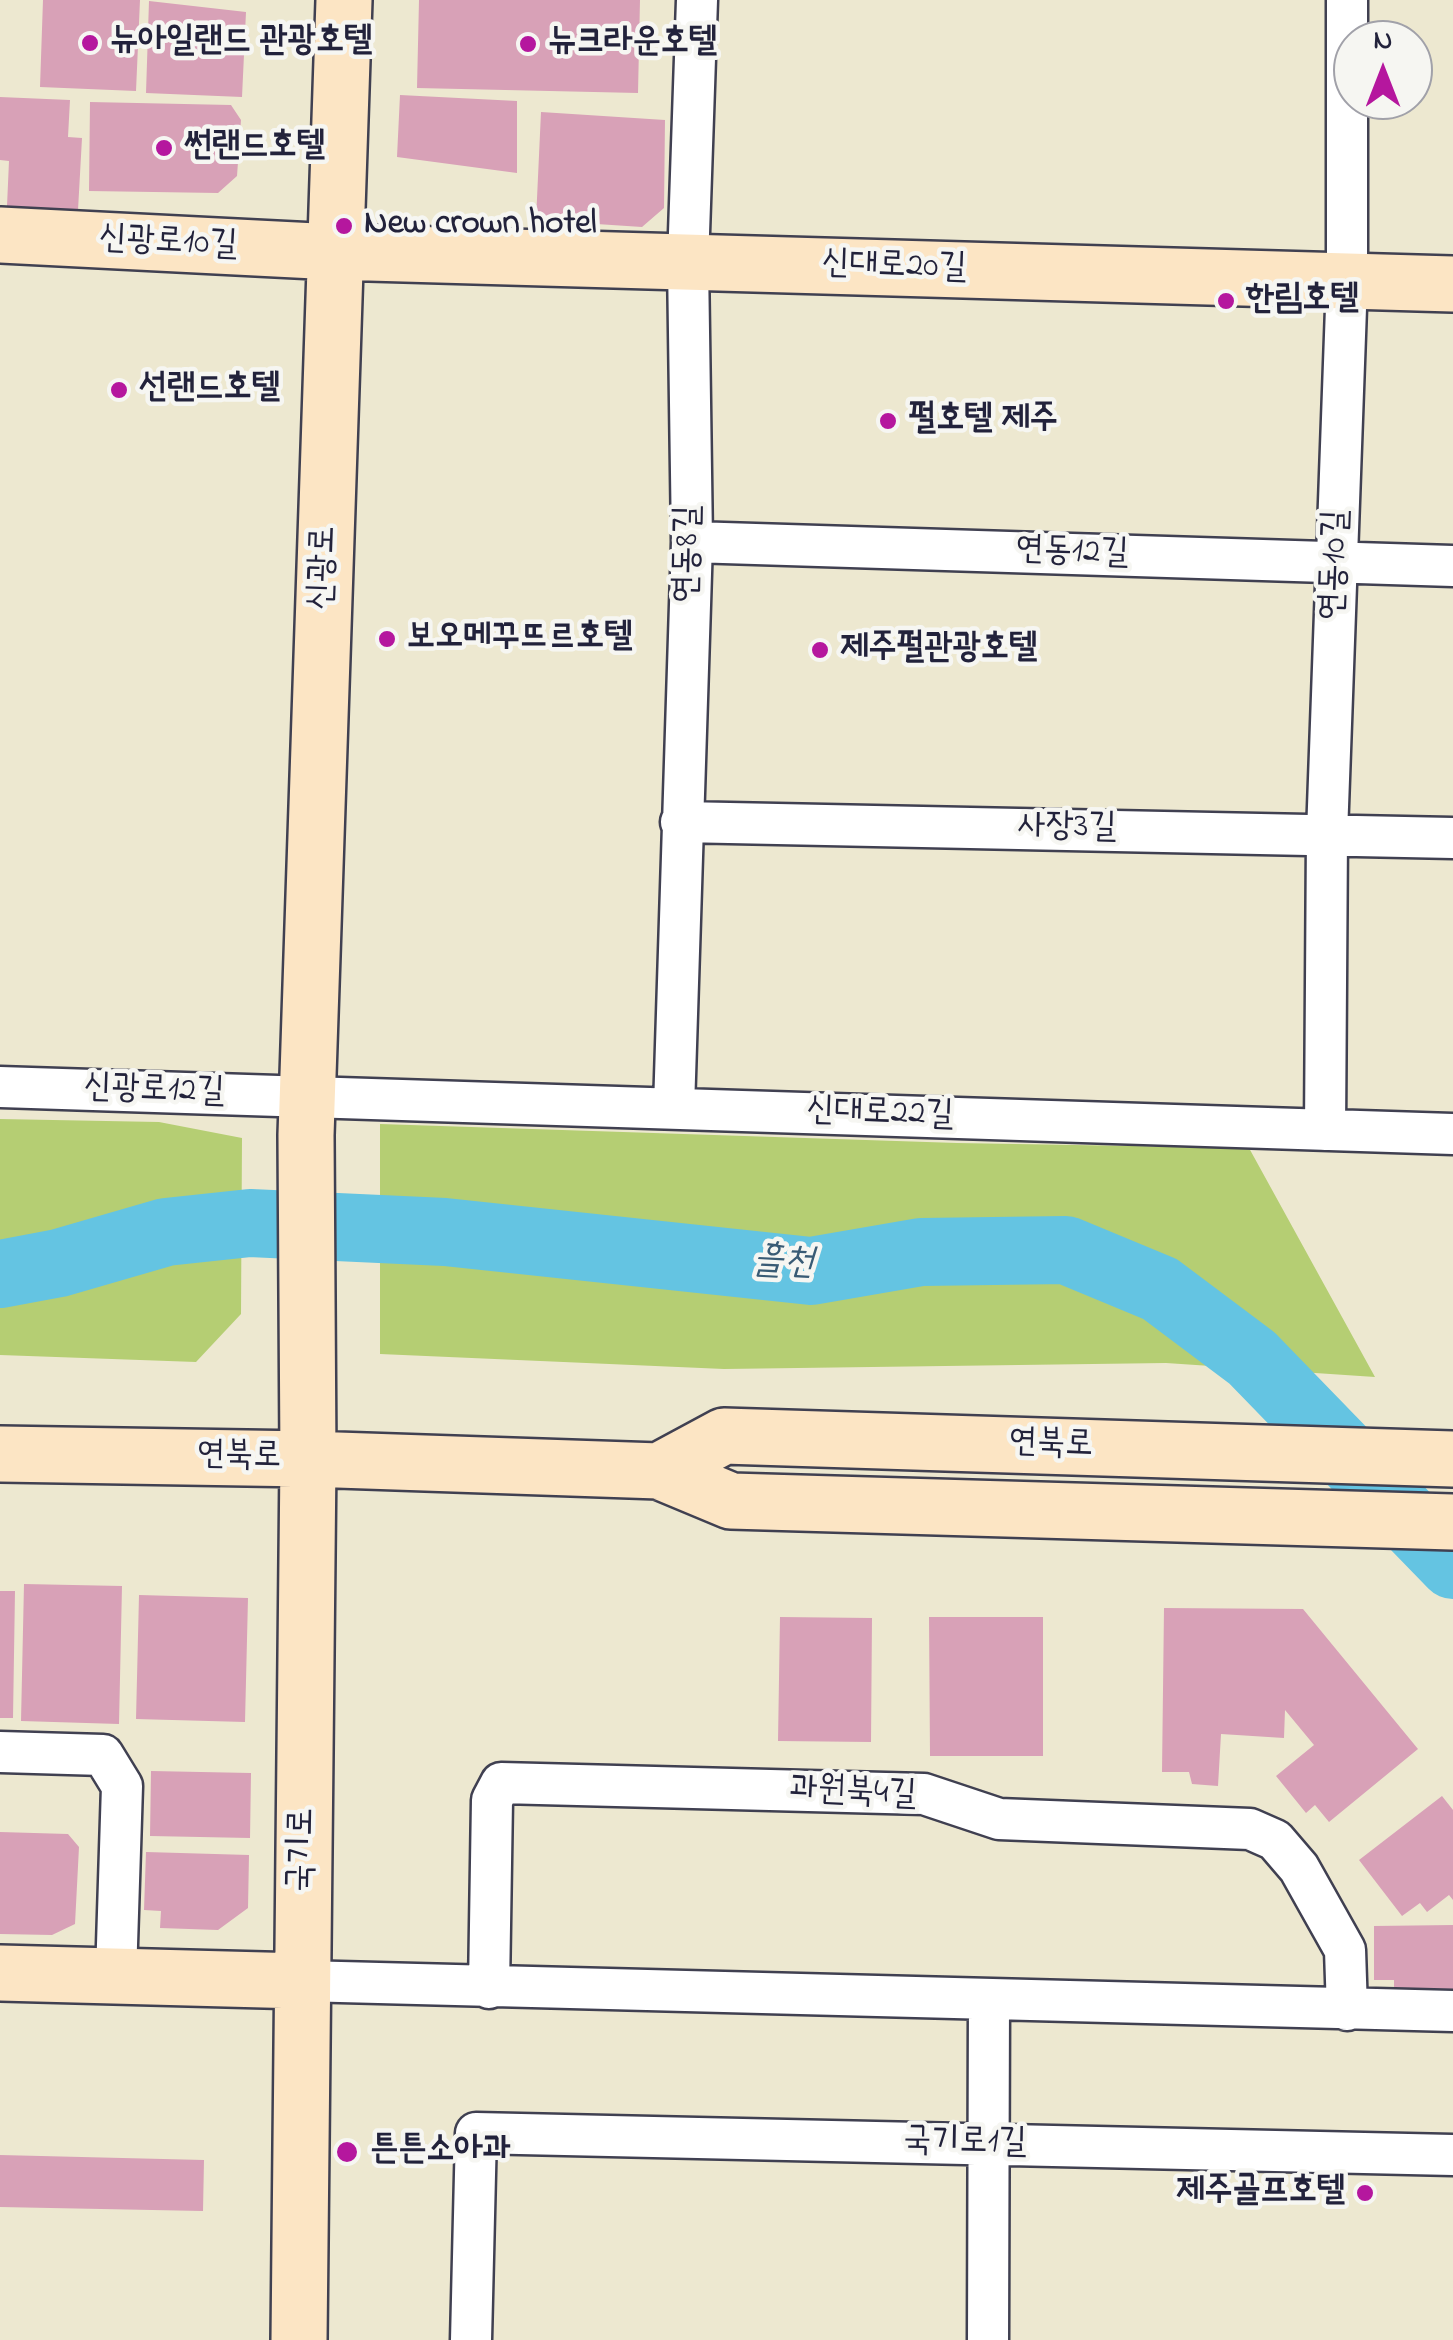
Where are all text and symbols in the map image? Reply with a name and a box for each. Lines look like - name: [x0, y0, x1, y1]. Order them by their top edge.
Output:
- north arrow: [1333, 20, 1433, 120]
- text: N: [1374, 21, 1392, 62]
- place label: 뉴아일랜드 관광호텔: [110, 22, 372, 64]
- place label: 뉴크라운호텔: [548, 23, 717, 65]
- marker: 뉴아일랜드 관광호텔: [79, 32, 101, 54]
- marker: 뉴크라운호텔: [517, 33, 539, 55]
- place label: 썬랜드호텔: [184, 127, 325, 169]
- marker: 썬랜드호텔: [153, 137, 175, 159]
- place label: New crown hotel: [364, 205, 597, 247]
- marker: New crown hotel: [333, 215, 355, 237]
- street label: 신광로10길: [98, 219, 238, 269]
- street label: 신대로20길: [821, 244, 967, 292]
- place label: 한림호텔: [1246, 280, 1359, 322]
- marker: 한림호텔: [1215, 290, 1237, 312]
- place label: 선랜드호텔: [139, 369, 280, 411]
- marker: 선랜드호텔: [108, 379, 130, 401]
- place label: 펄호텔 제주: [908, 400, 1058, 442]
- marker: 펄호텔 제주: [877, 410, 899, 432]
- street label: 연동8길: [668, 505, 712, 603]
- street label: 연동10길: [1314, 509, 1360, 621]
- street label: 신광로: [303, 525, 347, 611]
- street label: 연동12길: [1015, 531, 1129, 577]
- place label: 보오메꾸뜨르호텔: [407, 618, 632, 660]
- marker: 보오메꾸뜨르호텔: [376, 628, 398, 650]
- place label: 제주펄관광호텔: [840, 629, 1037, 671]
- marker: 제주펄관광호텔: [809, 639, 831, 661]
- street label: 사장3길: [1017, 807, 1117, 851]
- street label: 신광로12길: [83, 1069, 225, 1115]
- street label: 신대로22길: [806, 1091, 954, 1139]
- water label: 흘천: [751, 1241, 815, 1289]
- street label: 연북로: [1008, 1424, 1094, 1468]
- street label: 연북로: [196, 1436, 282, 1480]
- street label: 과원북4길: [788, 1770, 918, 1818]
- street label: 국기로: [282, 1807, 326, 1893]
- street label: 국기로1길: [903, 2122, 1027, 2166]
- place label: 튼튼소아과: [370, 2131, 511, 2173]
- marker: 튼튼소아과: [334, 2139, 360, 2165]
- place label: 제주골프호텔: [1176, 2172, 1345, 2214]
- marker: 제주골프호텔: [1354, 2182, 1376, 2204]

